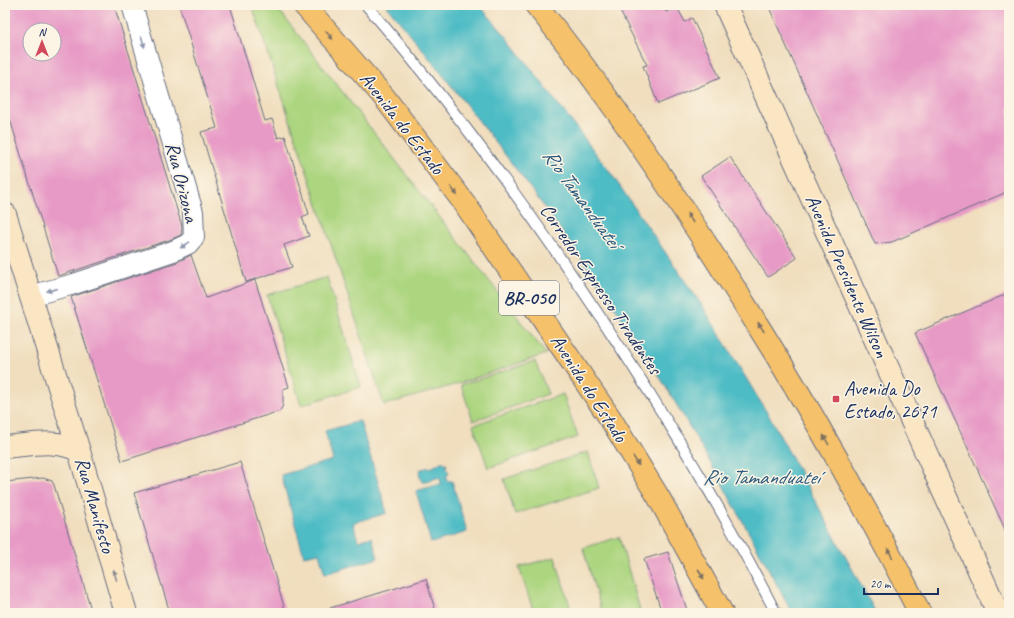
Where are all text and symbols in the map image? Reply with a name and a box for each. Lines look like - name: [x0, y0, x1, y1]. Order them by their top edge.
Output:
- north arrow: [22, 22, 62, 62]
- text: N: [39, 25, 48, 39]
- one-way arrow: [325, 29, 334, 40]
- one-way arrow: [140, 37, 146, 49]
- street label: Avenida do Estado: [354, 67, 450, 180]
- street label: Rua Orizona: [160, 139, 204, 227]
- water label: Rio Tamanduateí: [537, 143, 631, 259]
- one-way arrow: [450, 185, 459, 196]
- street label: Avenida Presidente Wilson: [800, 191, 895, 362]
- street label: Corredor Expresso Tiradentes: [535, 199, 669, 381]
- one-way arrow: [686, 213, 694, 224]
- one-way arrow: [179, 241, 191, 248]
- road number: BR-050: [499, 281, 559, 315]
- one-way arrow: [46, 287, 58, 293]
- one-way arrow: [757, 322, 765, 333]
- street label: Avenida do Estado: [545, 329, 634, 447]
- place label: Avenida Do Estado, 2671: [844, 376, 937, 424]
- marker: Avenida Do Estado, 2671: [831, 394, 841, 404]
- one-way arrow: [822, 434, 829, 446]
- street label: Rua Manifesto: [69, 454, 121, 557]
- one-way arrow: [633, 455, 640, 467]
- water label: Rio Tamanduateí: [703, 464, 826, 490]
- one-way arrow: [887, 547, 893, 559]
- one-way arrow: [697, 568, 704, 580]
- one-way arrow: [112, 569, 118, 581]
- scale bar: [864, 570, 938, 596]
- text: 20 m: [870, 576, 892, 592]

